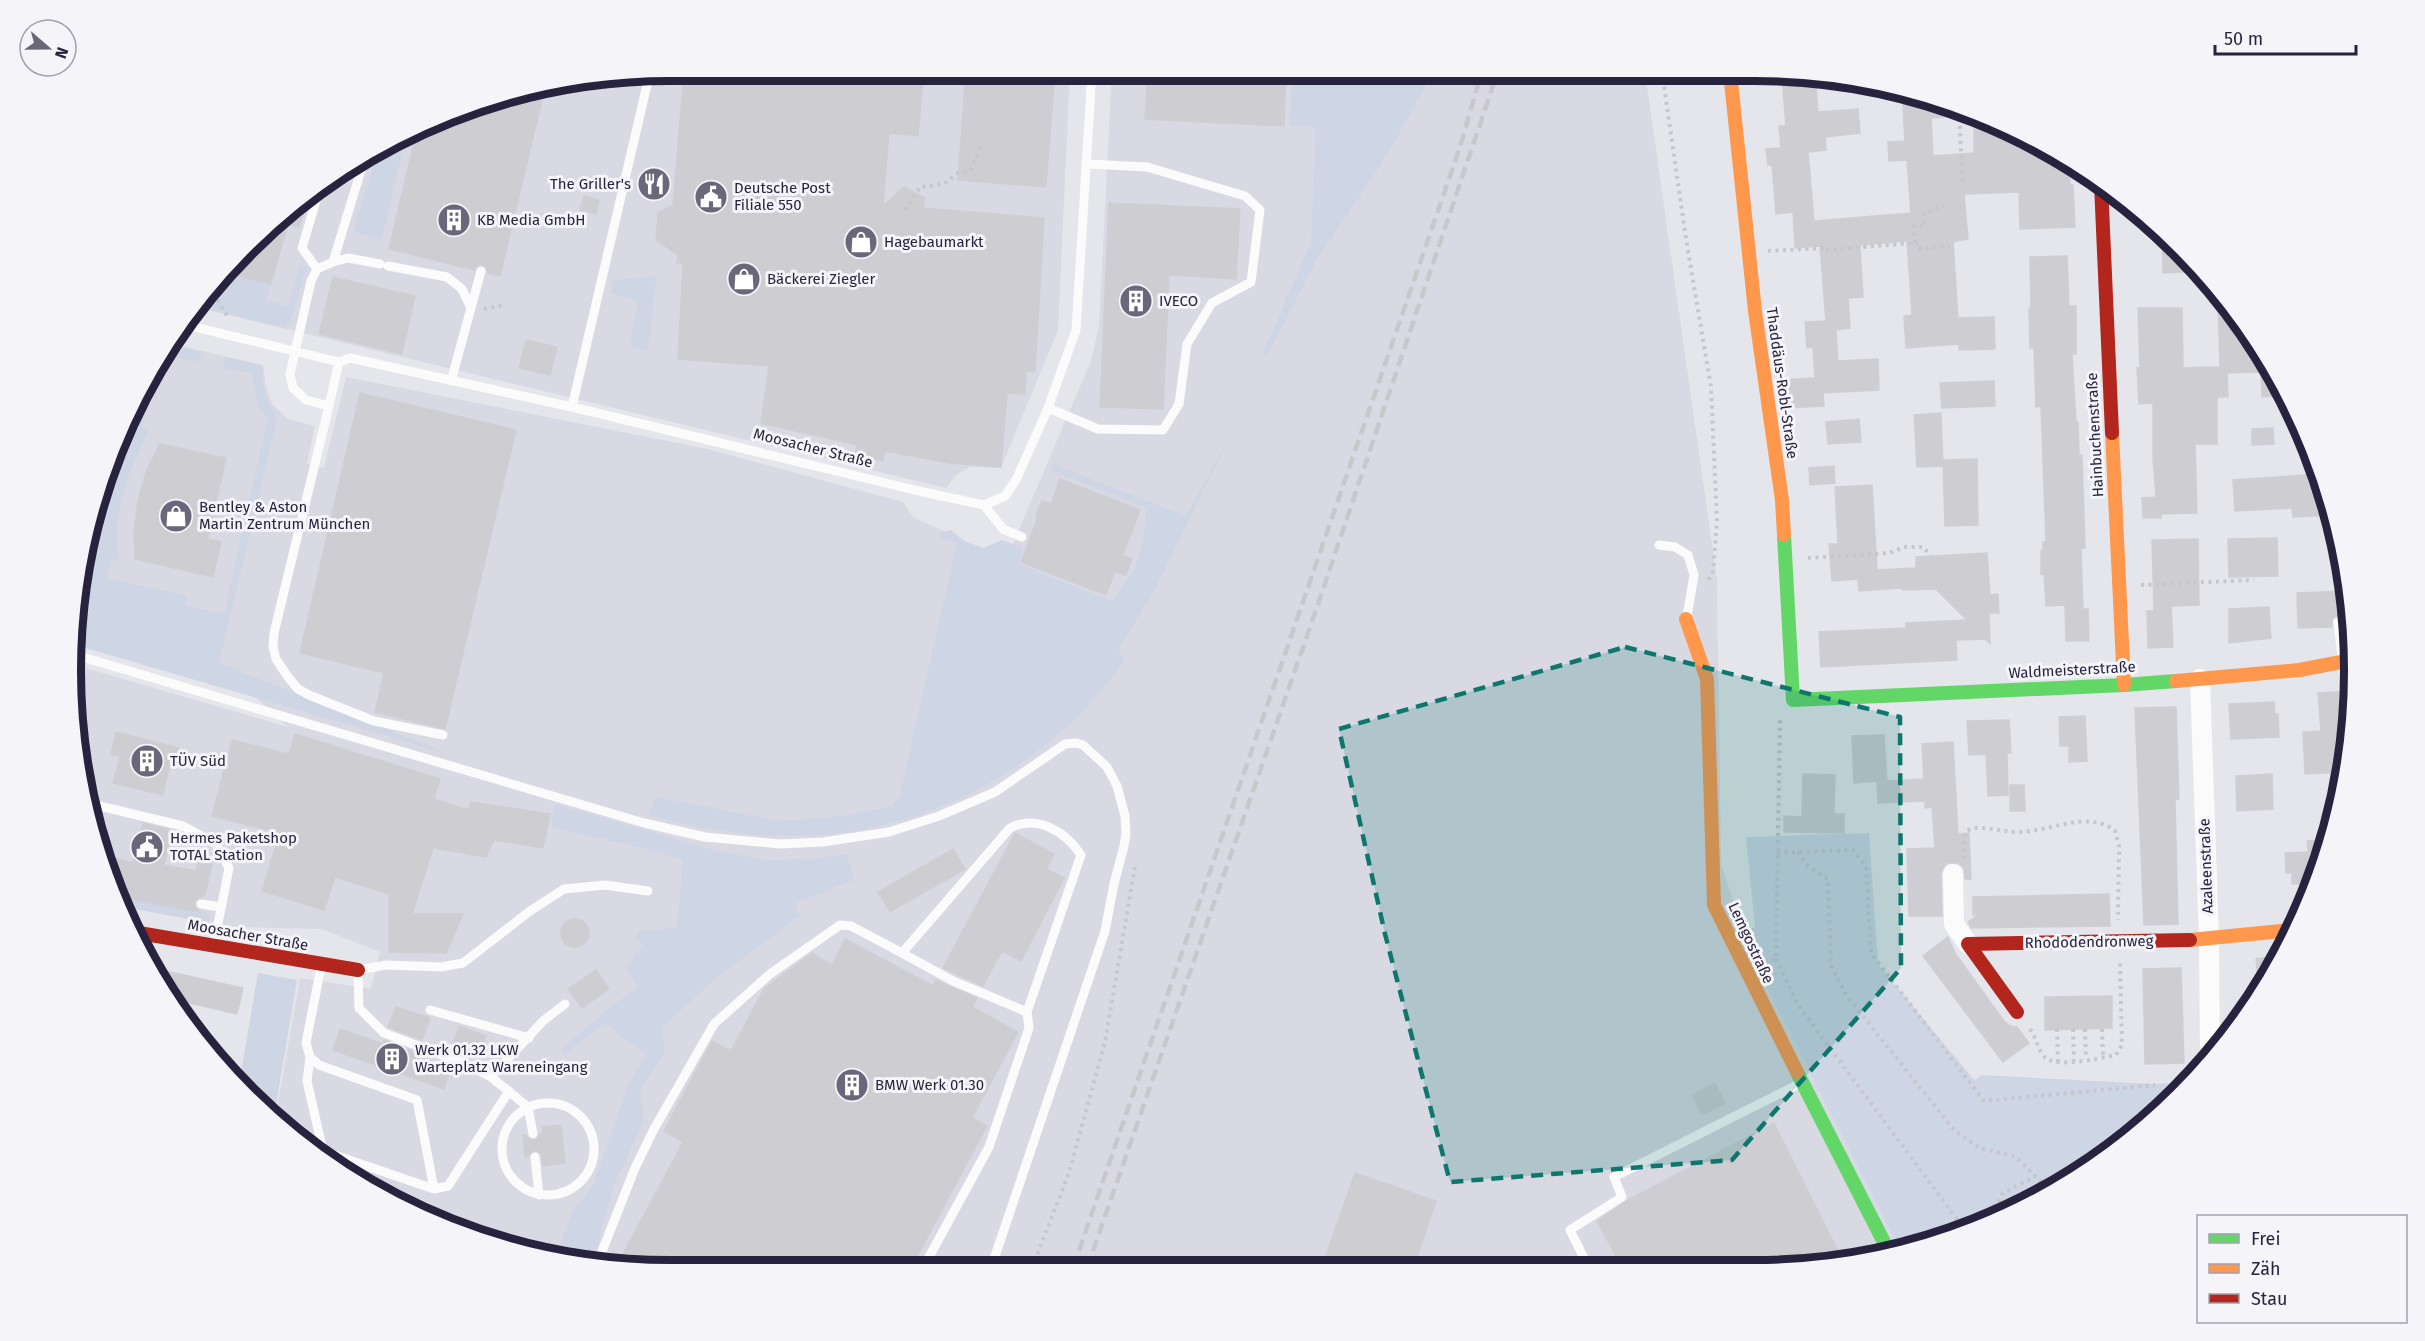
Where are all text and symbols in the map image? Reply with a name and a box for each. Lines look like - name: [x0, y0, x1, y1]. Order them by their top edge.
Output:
- north arrow: [18, 18, 78, 78]
- scale bar: [2215, 18, 2356, 56]
- text: 50 m: [2224, 28, 2263, 50]
- text: N: [51, 45, 72, 61]
- restaurant icon: The Griller's: [636, 166, 672, 202]
- place label: The Griller's: [550, 175, 631, 193]
- public building icon: Deutsche Post Filiale 550: [693, 179, 729, 215]
- place label: Deutsche Post Filiale 550: [734, 179, 831, 214]
- building icon: KB Media GmbH: [436, 202, 472, 238]
- place label: KB Media GmbH: [477, 211, 586, 229]
- shop icon: Hagebaumarkt: [843, 224, 879, 260]
- place label: Hagebaumarkt: [884, 233, 984, 251]
- shop icon: Bäckerei Ziegler: [726, 261, 762, 297]
- place label: Bäckerei Ziegler: [767, 270, 875, 288]
- building icon: IVECO: [1118, 283, 1154, 319]
- place label: IVECO: [1159, 292, 1198, 310]
- street label: Thaddäus-Robl-Straße: [1762, 306, 1802, 460]
- street label: Hainbuchenstraße: [2083, 372, 2107, 498]
- street label: Moosacher Straße: [752, 424, 874, 472]
- shop icon: Bentley & Aston Martin Zentrum München: [158, 498, 194, 534]
- place label: Bentley & Aston Martin Zentrum München: [199, 498, 370, 533]
- street label: Waldmeisterstraße: [2008, 658, 2136, 682]
- building icon: TÜV Süd: [129, 743, 165, 779]
- place label: TÜV Süd: [170, 752, 226, 770]
- street label: Azaleenstraße: [2195, 818, 2217, 914]
- public building icon: Hermes Paketshop TOTAL Station: [129, 829, 165, 865]
- place label: Hermes Paketshop TOTAL Station: [170, 829, 297, 864]
- street label: Lemgostraße: [1724, 900, 1778, 986]
- street label: Moosacher Straße: [186, 916, 310, 954]
- street label: Rhododendronweg: [2024, 932, 2154, 952]
- building icon: Werk 01.32 LKW Warteplatz Wareneingang: [374, 1041, 410, 1077]
- place label: Werk 01.32 LKW Warteplatz Wareneingang: [415, 1041, 588, 1076]
- building icon: BMW Werk 01.30: [834, 1067, 870, 1103]
- place label: BMW Werk 01.30: [875, 1076, 984, 1094]
- legend: [2197, 1215, 2407, 1323]
- text: Frei: [2251, 1228, 2281, 1250]
- text: Zäh: [2251, 1258, 2280, 1280]
- text: Stau: [2251, 1288, 2287, 1310]

